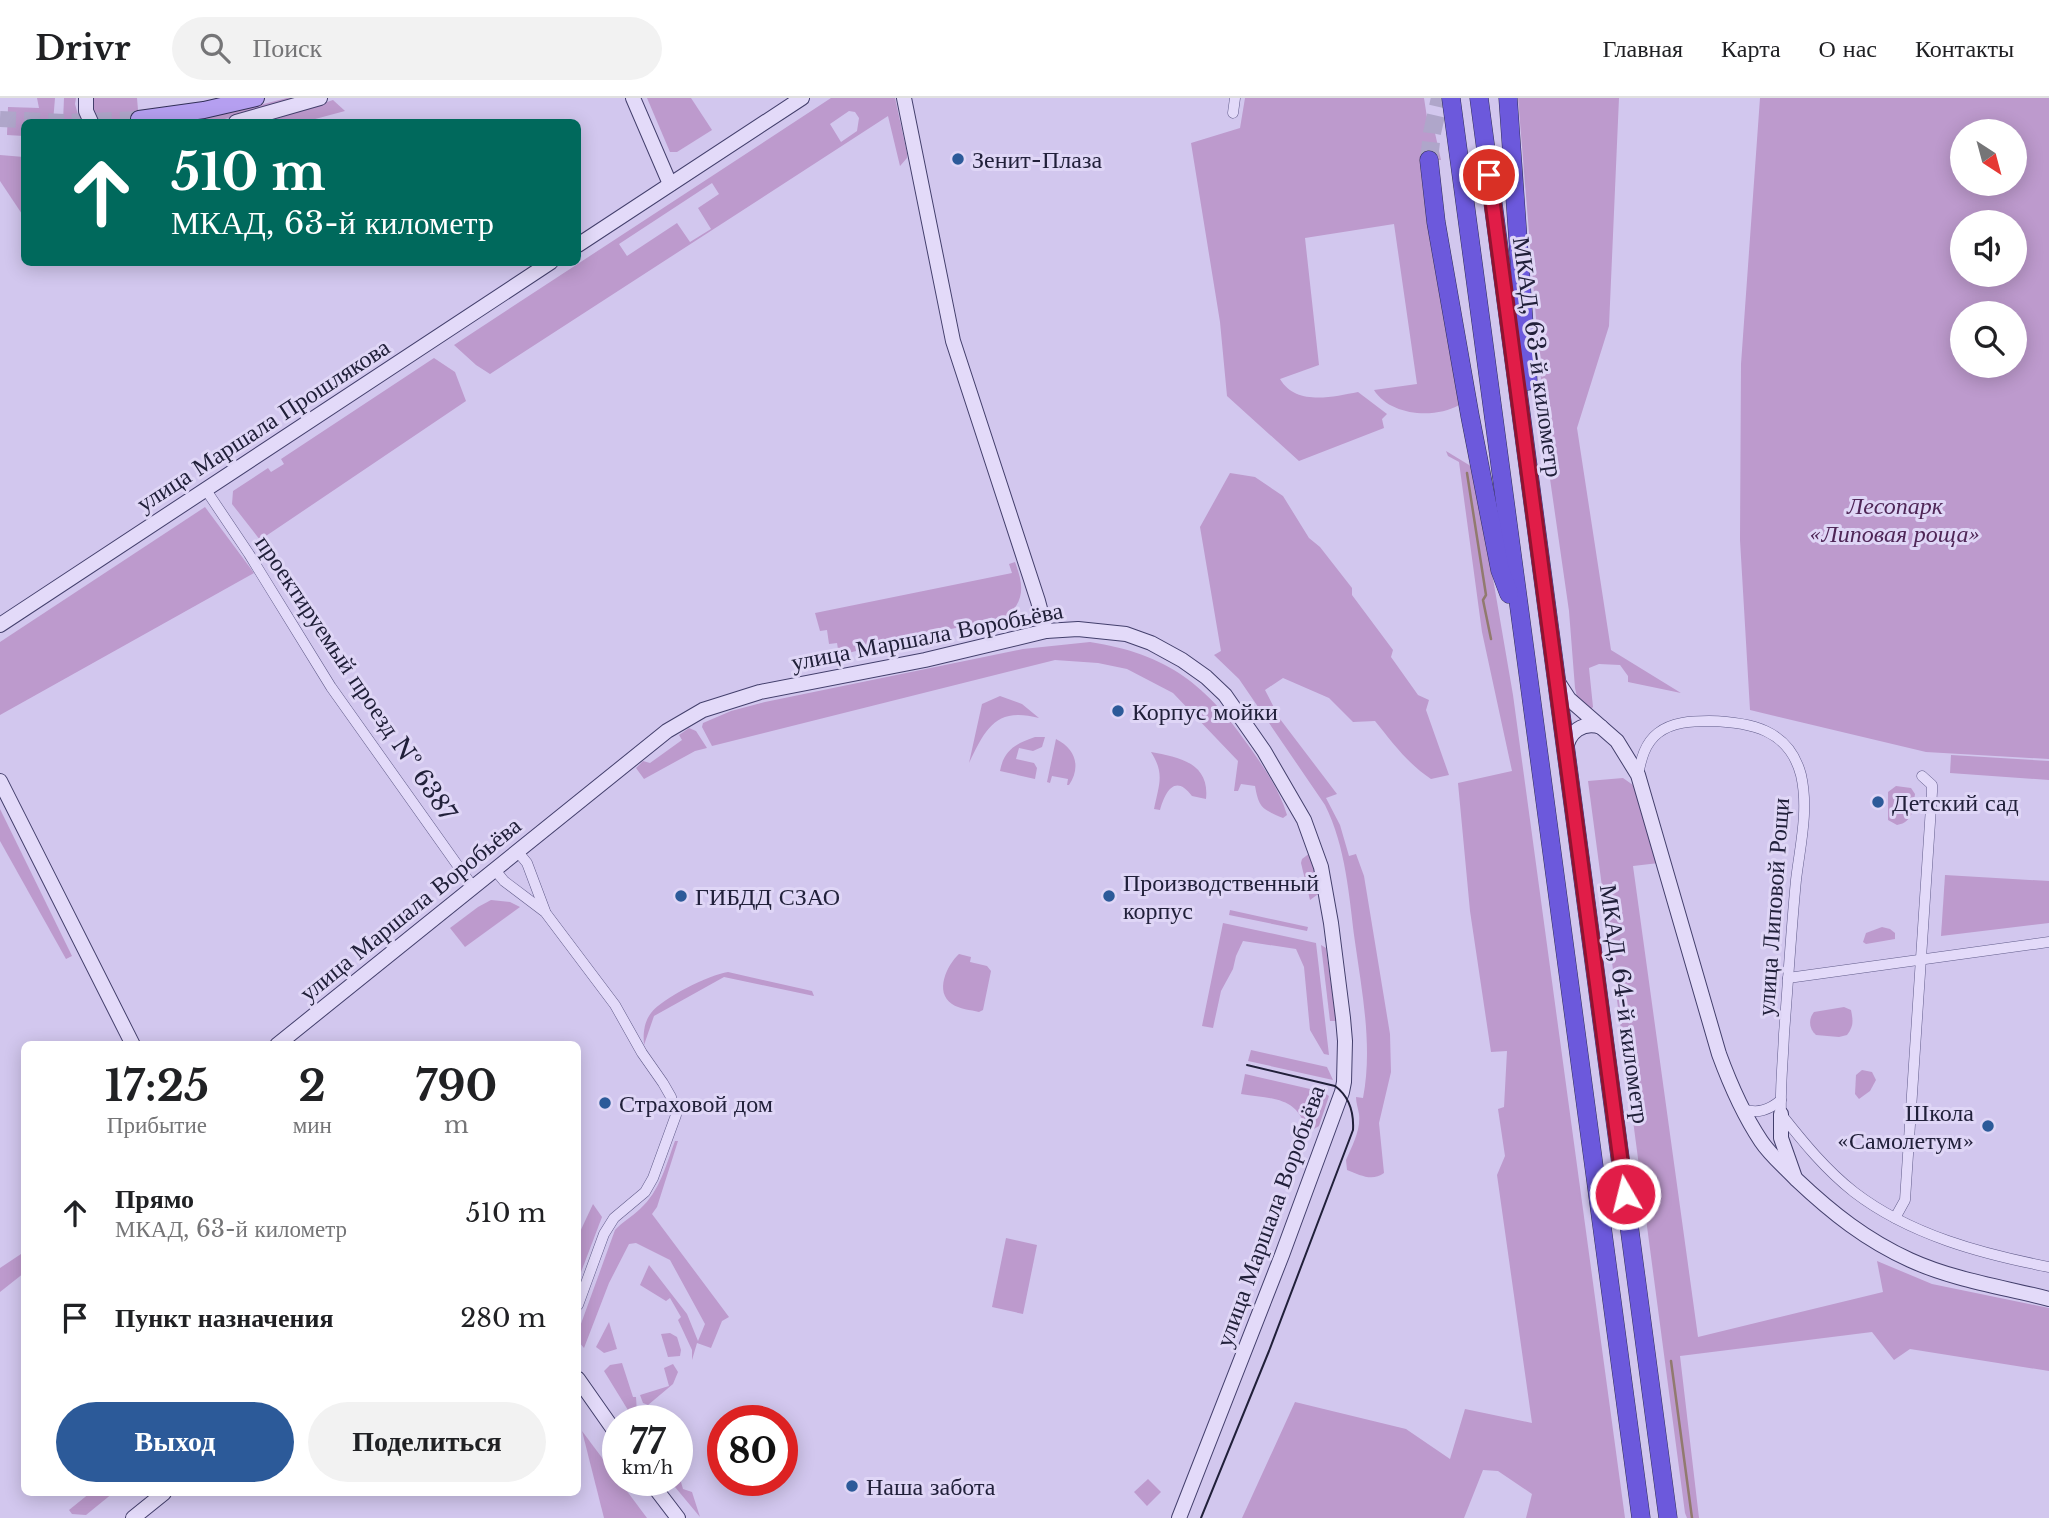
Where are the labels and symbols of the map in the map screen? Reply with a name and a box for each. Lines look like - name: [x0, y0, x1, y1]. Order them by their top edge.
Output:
- north arrow: [1950, 119, 2026, 196]
- place label: Зенит-Плаза: [972, 145, 1102, 174]
- pin: [1459, 145, 1519, 205]
- marker: Зенит-Плаза: [950, 151, 966, 167]
- street label: МКАД, 63-й километр: [1507, 235, 1569, 479]
- street label: улица Маршала Прошлякова: [131, 332, 395, 518]
- park label: Лесопарк «Липовая роща»: [1810, 491, 1980, 548]
- street label: проектируемый проезд № 6387: [249, 530, 463, 827]
- street label: улица Маршала Воробьёва: [789, 595, 1066, 677]
- place label: Корпус мойки: [1132, 697, 1278, 726]
- marker: Корпус мойки: [1110, 703, 1126, 719]
- place label: Детский сад: [1892, 788, 2019, 817]
- marker: Детский сад: [1870, 794, 1886, 810]
- street label: улица Липовой Рощи: [1751, 797, 1795, 1017]
- street label: улица Маршала Воробьёва: [293, 811, 527, 1007]
- place label: Производственный корпус: [1123, 868, 1319, 925]
- place label: ГИБДД СЗАО: [695, 882, 840, 911]
- street label: МКАД, 64-й километр: [1594, 882, 1656, 1126]
- marker: ГИБДД СЗАО: [673, 888, 689, 904]
- marker: Производственный корпус: [1101, 888, 1117, 904]
- street label: улица Маршала Воробьёва: [1209, 1081, 1331, 1351]
- place label: Страховой дом: [619, 1089, 773, 1118]
- marker: Страховой дом: [597, 1095, 613, 1111]
- place label: Школа «Самолетум»: [1837, 1098, 1974, 1155]
- marker: Школа «Самолетум»: [1980, 1118, 1996, 1134]
- position arrow: [1588, 1157, 1662, 1231]
- speed limit sign: 80: [707, 1405, 798, 1496]
- place label: Наша забота: [866, 1472, 996, 1501]
- marker: Наша забота: [844, 1478, 860, 1494]

